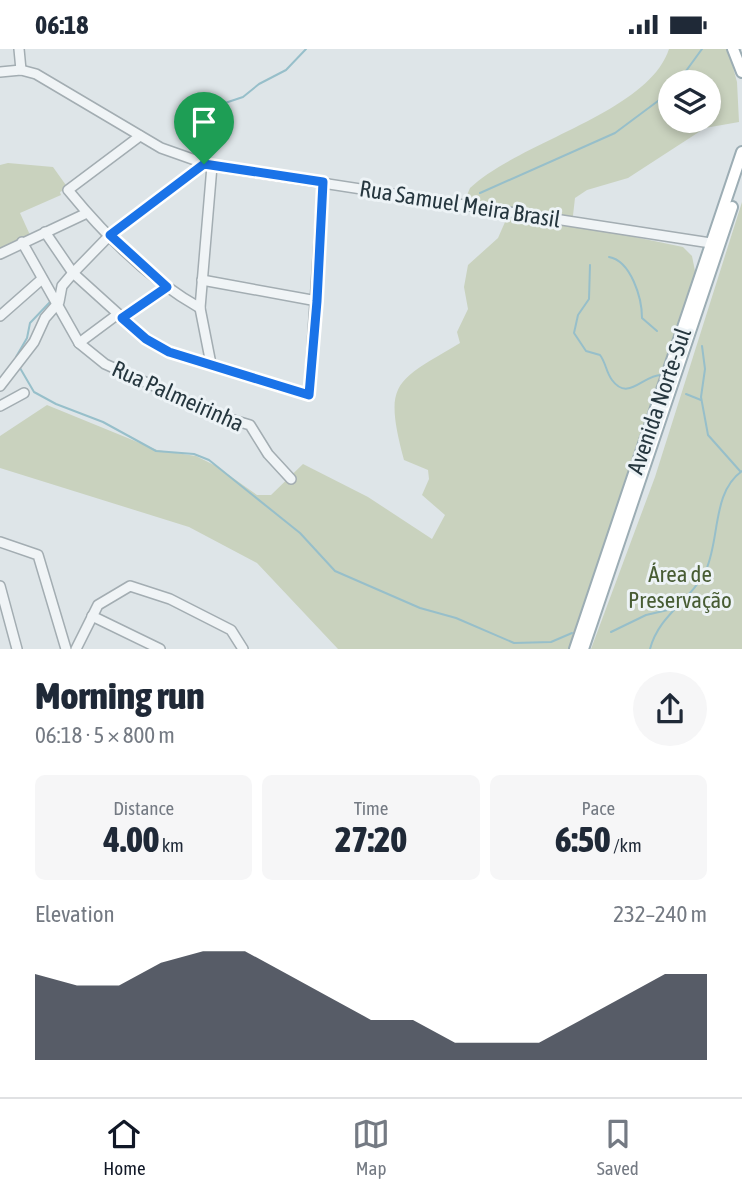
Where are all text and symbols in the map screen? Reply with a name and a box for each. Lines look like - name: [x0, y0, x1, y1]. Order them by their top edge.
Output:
- text: 06:18: [35, 10, 89, 40]
- map controls: [658, 70, 721, 133]
- button: layers: [658, 70, 721, 133]
- pin: [174, 92, 234, 164]
- icon: arrive: [185, 103, 223, 141]
- street label: Rua Samuel Meira Brasil: [358, 175, 562, 233]
- street label: Avenida Norte-Sul: [622, 325, 696, 477]
- street label: Rua Palmeirinha: [108, 355, 248, 437]
- park label: Área de Preservação: [628, 561, 732, 613]
- button: share: [633, 672, 707, 746]
- text: Morning run: [35, 674, 205, 717]
- text: 06:18 · 5 × 800 m: [35, 722, 175, 748]
- text: Distance: [113, 797, 174, 819]
- text: Time: [354, 797, 388, 819]
- text: Pace: [582, 797, 615, 819]
- text: 4.00: [104, 819, 159, 859]
- text: 27:20: [335, 819, 407, 859]
- text: 6:50: [555, 819, 611, 859]
- text: km: [159, 834, 184, 856]
- text: /km: [611, 834, 642, 856]
- text: Elevation: [35, 901, 115, 927]
- text: 232–240 m: [613, 901, 707, 927]
- tab: Home: [103, 1115, 146, 1179]
- tab: Map: [352, 1115, 390, 1179]
- tab: Saved: [597, 1115, 639, 1179]

